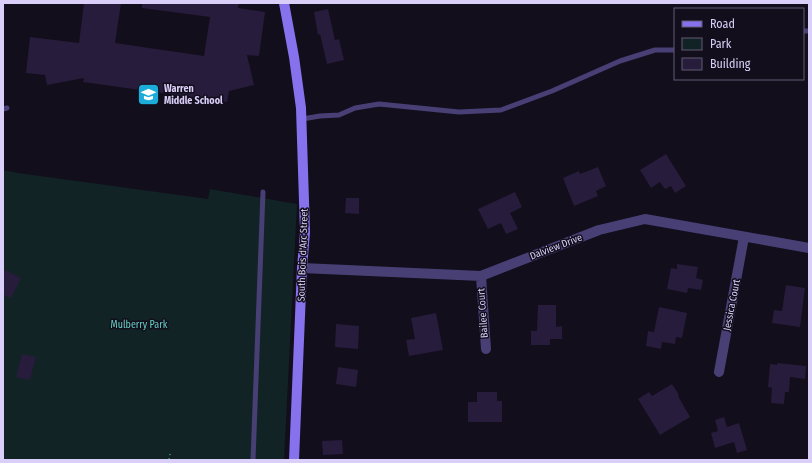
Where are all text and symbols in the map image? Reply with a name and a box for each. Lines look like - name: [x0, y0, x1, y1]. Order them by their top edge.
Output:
- legend: [674, 8, 804, 80]
- text: Road: [710, 17, 735, 31]
- text: Park: [710, 37, 732, 51]
- text: Building: [710, 57, 751, 71]
- school or university icon: Warren Middle School: [135, 82, 161, 108]
- place label: Warren Middle School: [164, 83, 223, 107]
- street label: South Bois d'Arc Street: [295, 208, 311, 302]
- street label: Dalview Drive: [528, 232, 584, 262]
- street label: Jessica Court: [721, 278, 743, 332]
- street label: Bailee Court: [475, 287, 491, 338]
- park label: Mulberry Park: [111, 319, 168, 331]

